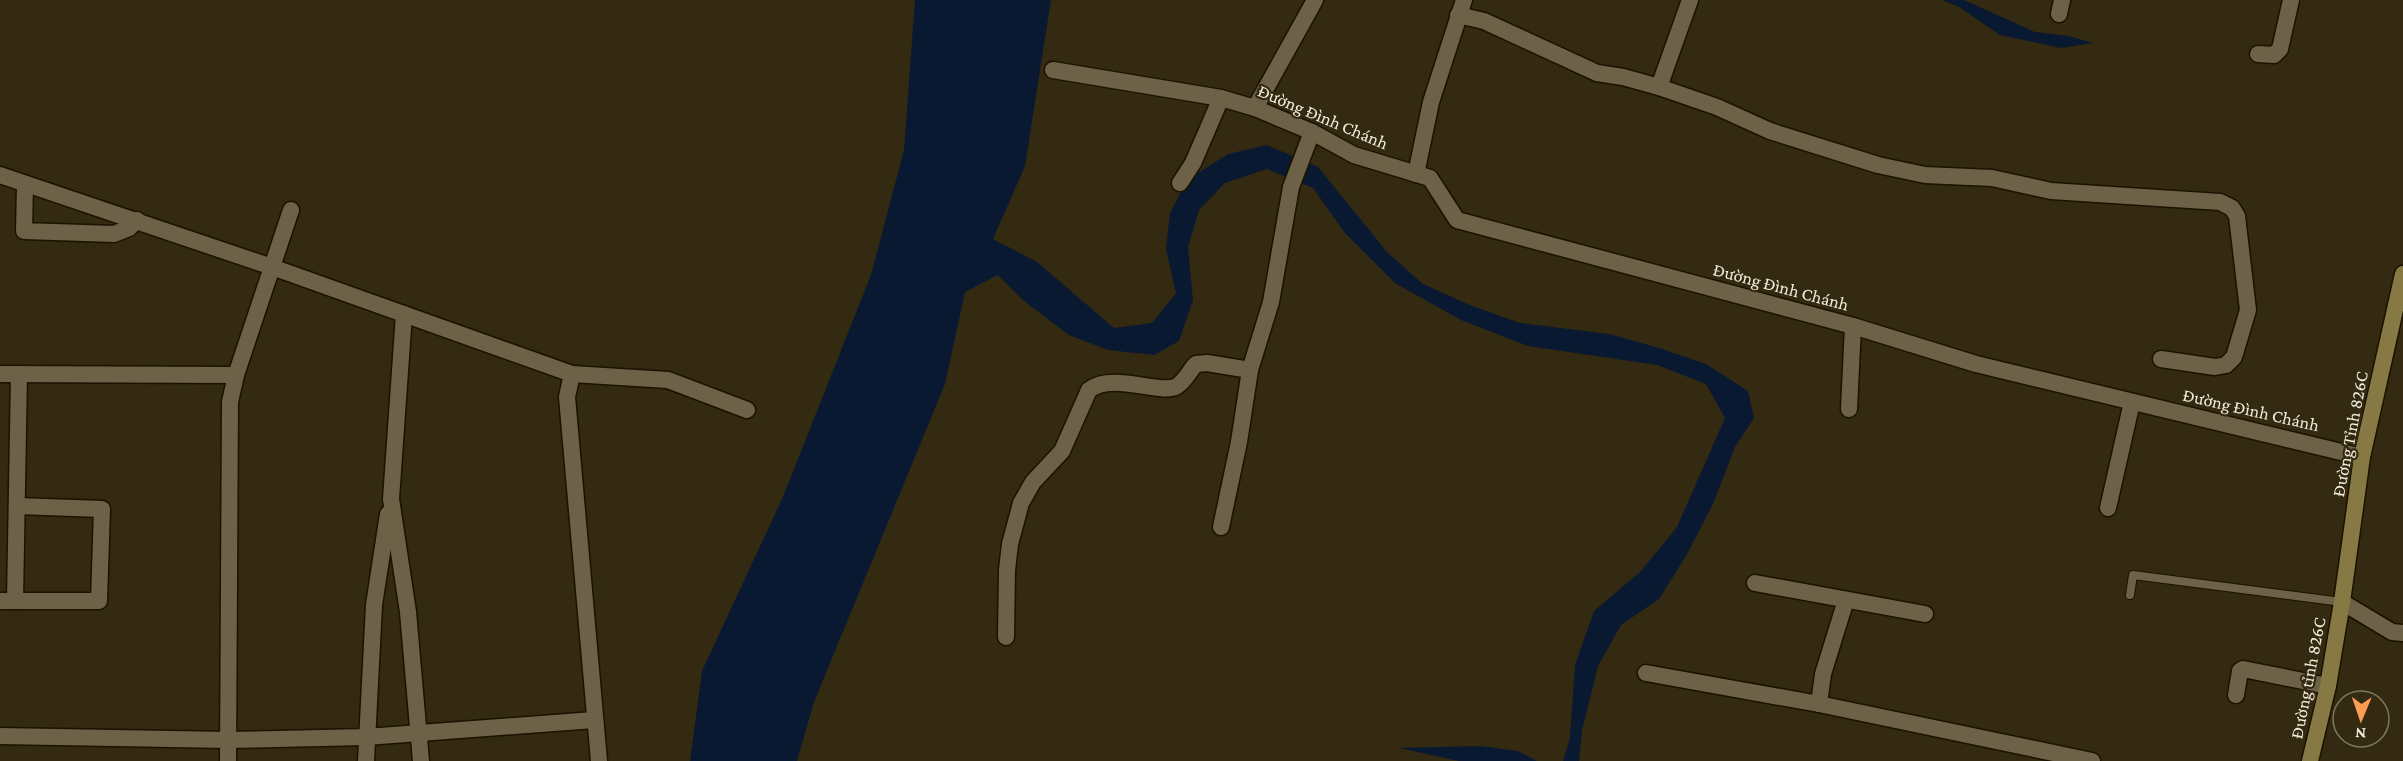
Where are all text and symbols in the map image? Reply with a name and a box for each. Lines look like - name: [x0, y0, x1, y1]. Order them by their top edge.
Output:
- street label: Đường Đình Chánh: [1255, 81, 1391, 154]
- street label: Đường Đình Chánh: [1711, 259, 1851, 315]
- street label: Đường Tỉnh 826C: [2328, 369, 2372, 498]
- street label: Đường Đình Chánh: [2181, 385, 2322, 436]
- street label: Đường tỉnh 826C: [2286, 615, 2330, 741]
- north arrow: [2331, 689, 2391, 749]
- text: N: [2355, 725, 2366, 742]

